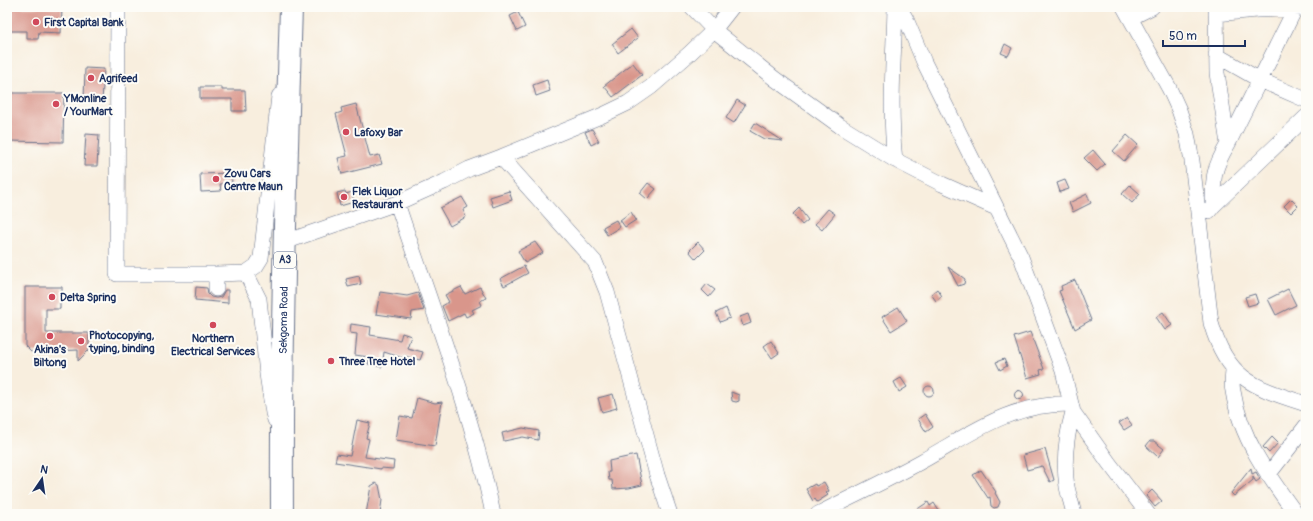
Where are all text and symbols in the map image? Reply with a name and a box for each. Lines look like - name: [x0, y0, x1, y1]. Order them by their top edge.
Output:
- place label: First Capital Bank: [44, 16, 124, 29]
- marker: First Capital Bank: [31, 17, 41, 27]
- scale bar: [1163, 22, 1245, 48]
- text: 50 m: [1169, 29, 1197, 44]
- place label: Agrifeed: [99, 72, 138, 85]
- marker: Agrifeed: [86, 73, 96, 83]
- place label: YMonline / YourMart: [63, 92, 113, 118]
- marker: YMonline / YourMart: [51, 99, 61, 109]
- place label: Lafoxy Bar: [354, 126, 404, 139]
- marker: Lafoxy Bar: [341, 127, 351, 137]
- place label: Zovu Cars Centre Maun: [224, 167, 283, 193]
- marker: Zovu Cars Centre Maun: [211, 174, 221, 184]
- place label: Flek Liquor Restaurant: [352, 185, 403, 211]
- marker: Flek Liquor Restaurant: [339, 192, 349, 202]
- road number: A3: [274, 252, 296, 268]
- street label: Sekgoma Road: [276, 286, 290, 354]
- place label: Delta Spring: [60, 291, 116, 304]
- marker: Delta Spring: [47, 292, 57, 302]
- marker: Northern Electrical Services: [208, 320, 218, 330]
- place label: Photocopying, typing, binding: [88, 329, 155, 355]
- marker: Akina's Biltong: [45, 331, 55, 341]
- place label: Northern Electrical Services: [171, 332, 255, 358]
- marker: Photocopying, typing, binding: [76, 336, 86, 346]
- place label: Akina's Biltong: [34, 343, 67, 369]
- place label: Three Tree Hotel: [338, 355, 416, 368]
- marker: Three Tree Hotel: [326, 356, 336, 366]
- north arrow: [22, 459, 62, 499]
- text: N: [39, 463, 50, 477]

